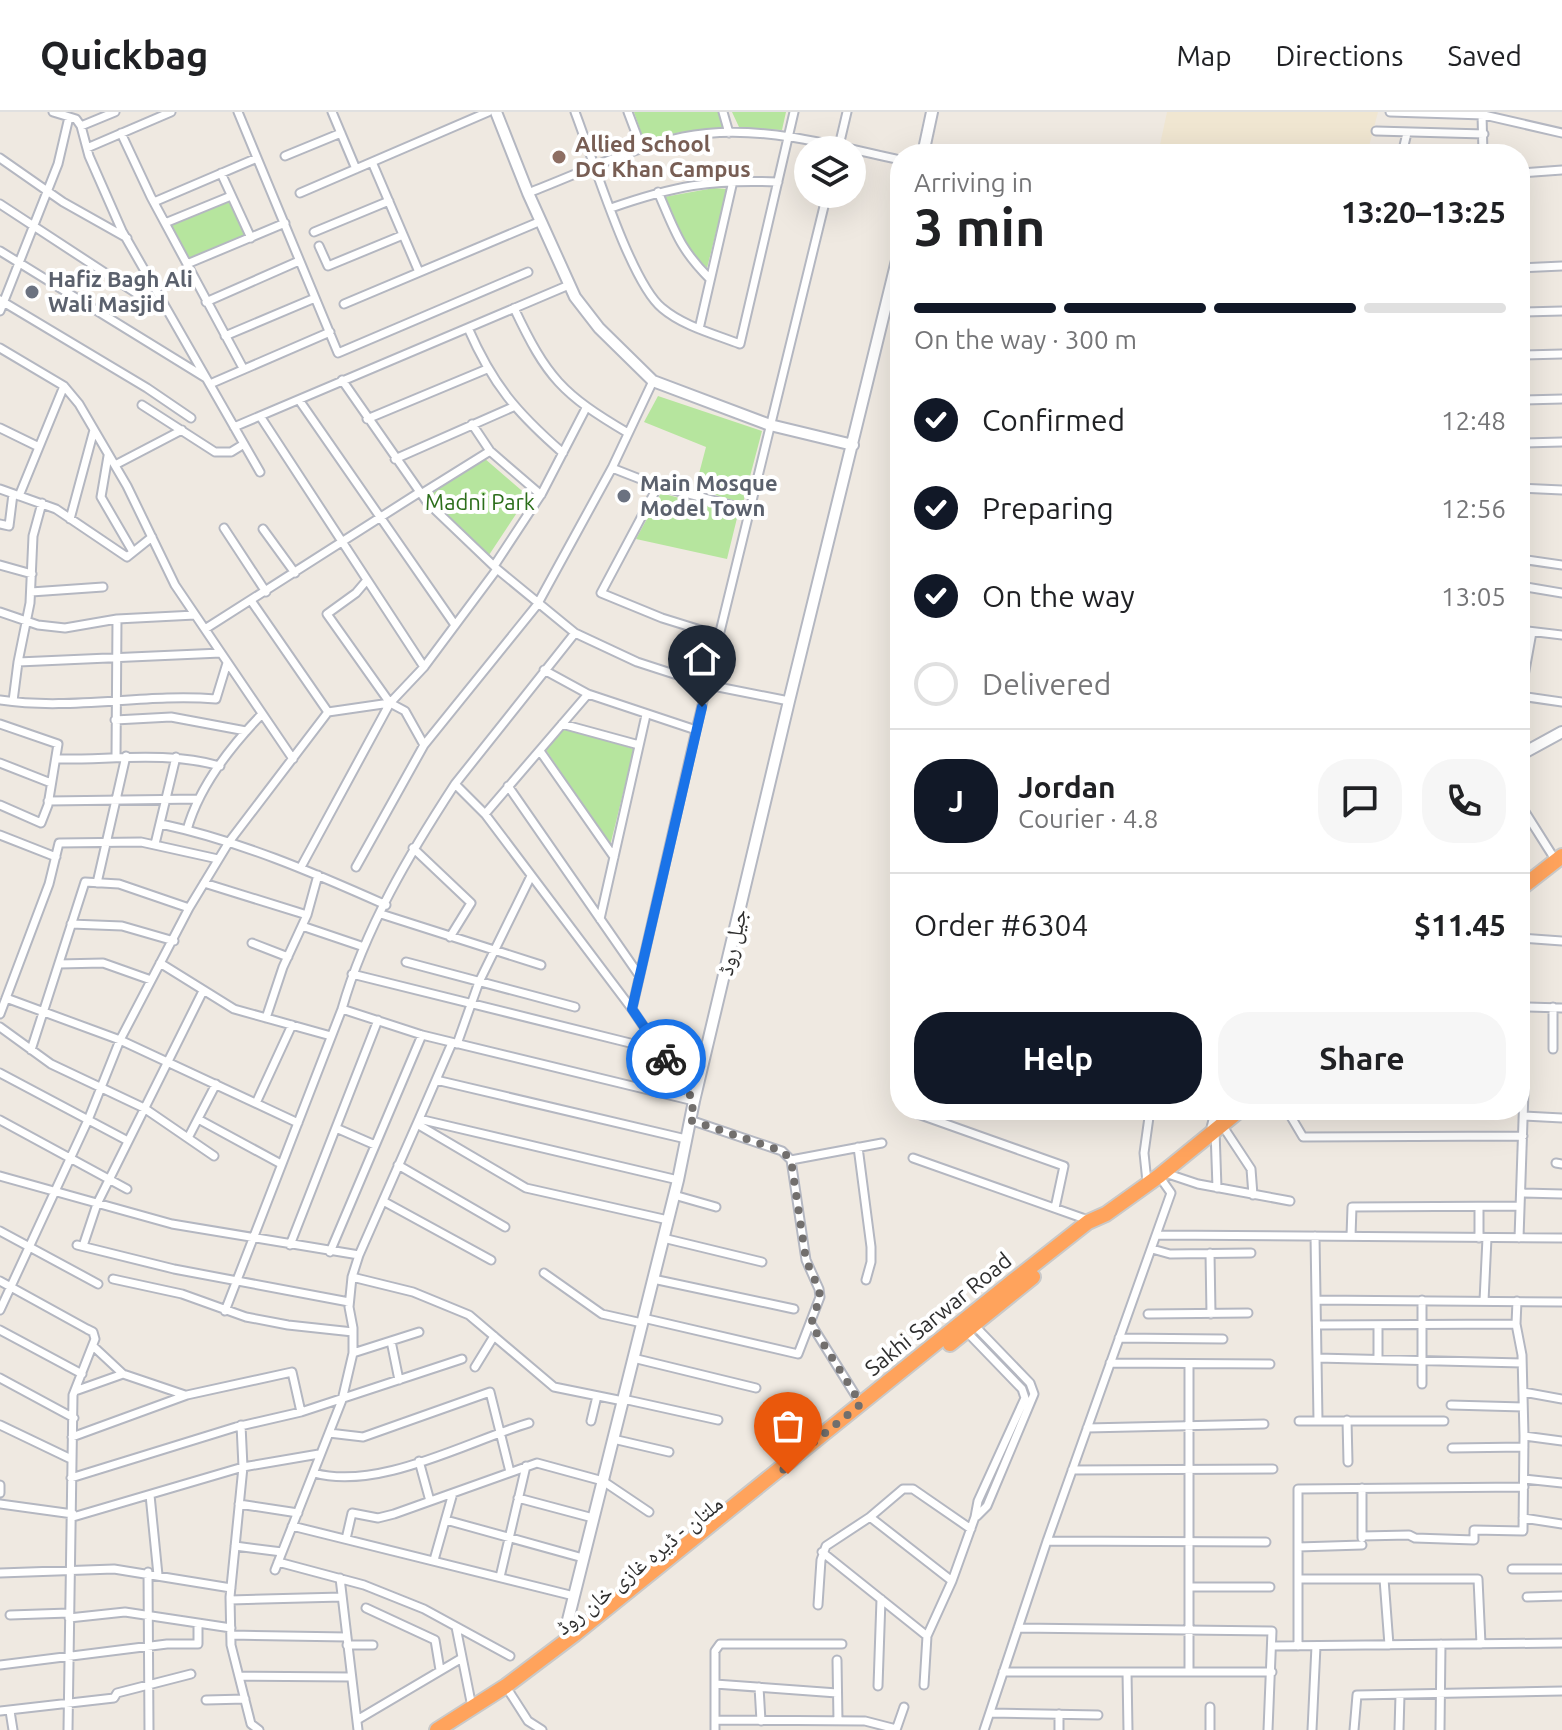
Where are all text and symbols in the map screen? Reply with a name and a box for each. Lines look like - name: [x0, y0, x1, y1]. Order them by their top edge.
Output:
- text: Quickbag: [40, 34, 208, 76]
- text: Map: [1176, 40, 1232, 71]
- text: Directions: [1276, 40, 1403, 71]
- text: Saved: [1447, 40, 1522, 71]
- place label: Allied School DG Khan Campus: [575, 131, 751, 181]
- map controls: [794, 136, 866, 208]
- button: layers: [794, 136, 866, 208]
- marker: Allied School DG Khan Campus: [550, 148, 568, 166]
- text: Arriving in: [914, 168, 1033, 197]
- text: 13:20–13:25: [1341, 195, 1506, 229]
- text: 3 min: [914, 198, 1045, 256]
- place label: Hafiz Bagh Ali Wali Masjid: [48, 266, 193, 316]
- marker: Hafiz Bagh Ali Wali Masjid: [23, 283, 41, 301]
- text: On the way · 300 m: [914, 325, 1137, 354]
- icon: check: [914, 398, 958, 442]
- text: Confirmed: [982, 403, 1125, 437]
- text: 12:48: [1441, 406, 1506, 435]
- place label: Main Mosque Model Town: [640, 470, 778, 520]
- icon: check: [914, 486, 958, 530]
- marker: Main Mosque Model Town: [615, 487, 633, 505]
- park label: Madni Park: [425, 489, 535, 514]
- text: Preparing: [982, 491, 1114, 525]
- text: 12:56: [1441, 494, 1506, 523]
- icon: check: [914, 574, 958, 618]
- text: On the way: [982, 579, 1135, 613]
- text: 13:05: [1441, 582, 1506, 611]
- pin: [668, 625, 736, 707]
- icon: home: [680, 637, 724, 681]
- text: Delivered: [982, 667, 1111, 701]
- button: chat: [1318, 759, 1402, 843]
- button: phone: [1422, 759, 1506, 843]
- text: Jordan: [1018, 770, 1116, 804]
- text: J: [948, 784, 964, 818]
- text: Courier · 4.8: [1018, 804, 1158, 833]
- street label: جیل روڈ: [712, 906, 753, 978]
- text: Order #6304: [914, 908, 1088, 942]
- text: $11.45: [1414, 908, 1506, 942]
- button: Help: [914, 1012, 1202, 1104]
- button: Share: [1218, 1012, 1506, 1104]
- courier: [626, 1019, 706, 1099]
- icon: bike: [644, 1037, 688, 1081]
- street label: Sakhi Sarwar Road: [859, 1247, 1016, 1380]
- pin: [754, 1392, 822, 1474]
- icon: bag: [766, 1404, 810, 1448]
- street label: ملتان - ڈیرہ غازی خان روڈ: [550, 1490, 728, 1641]

